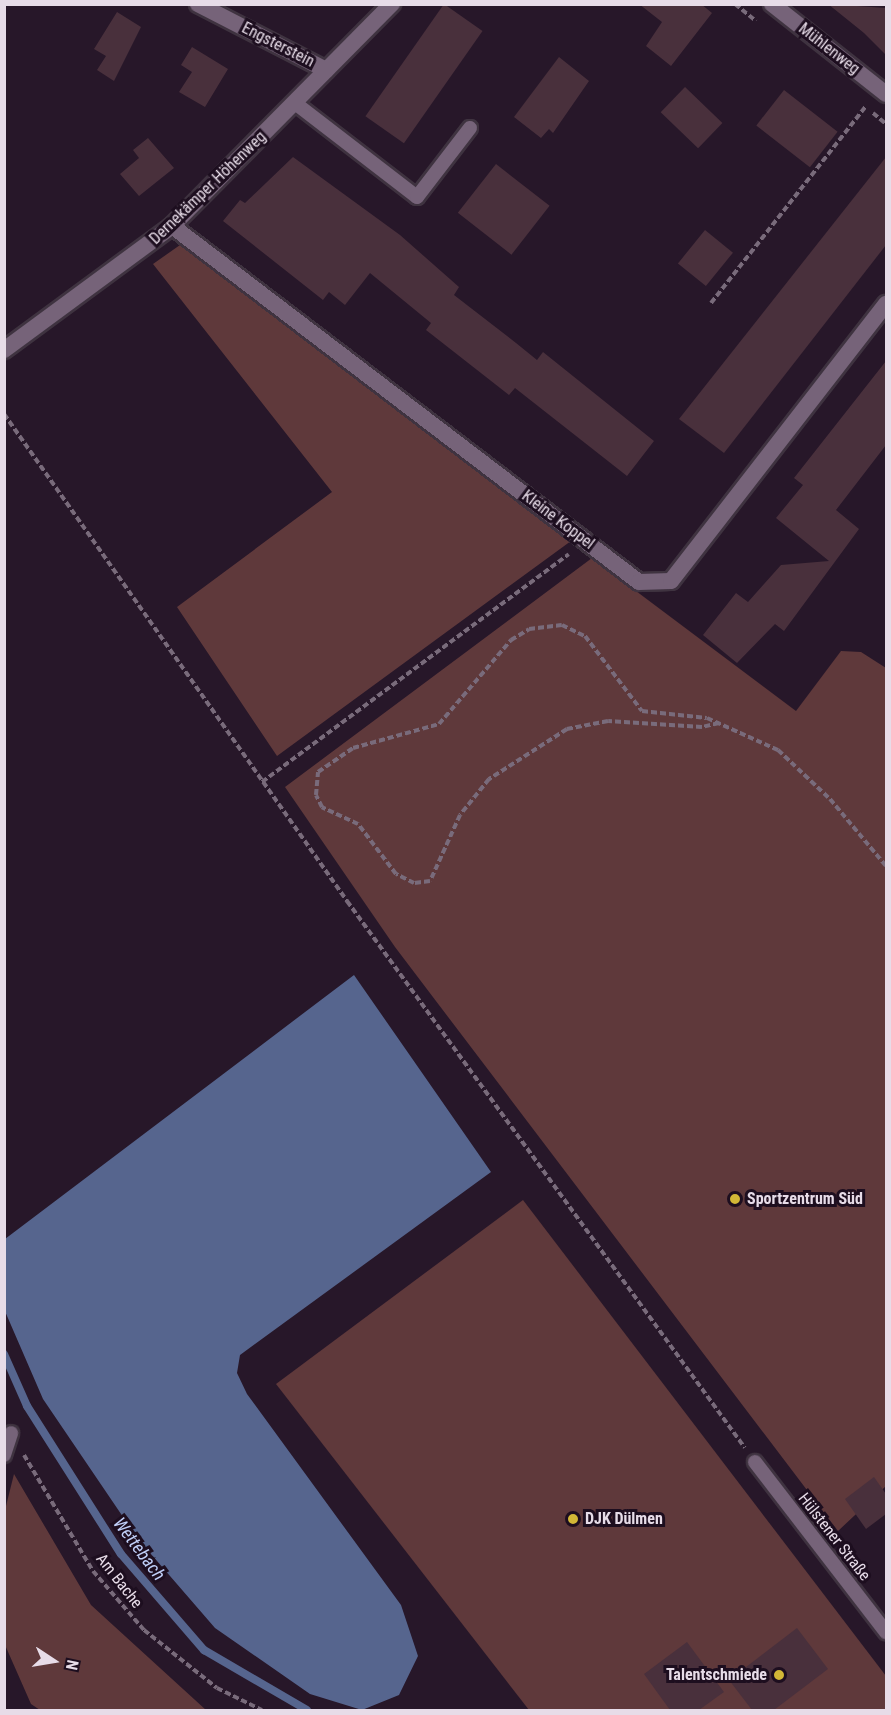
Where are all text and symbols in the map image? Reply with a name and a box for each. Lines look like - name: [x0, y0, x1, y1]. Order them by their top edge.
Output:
- street label: Engsterstein: [238, 19, 318, 71]
- street label: Mühlenweg: [795, 19, 863, 79]
- street label: Dernekämper Höhenweg: [146, 127, 270, 249]
- street label: Kleine Koppel: [518, 486, 598, 554]
- place label: Sportzentrum Süd: [747, 1189, 863, 1209]
- marker: Sportzentrum Süd: [728, 1192, 742, 1206]
- street label: Hülstener Straße: [794, 1489, 874, 1585]
- place label: DJK Dülmen: [585, 1509, 663, 1529]
- marker: DJK Dülmen: [566, 1512, 580, 1526]
- water label: Wettebach: [108, 1513, 170, 1585]
- street label: Am Bache: [92, 1550, 146, 1612]
- north arrow: [24, 1631, 84, 1691]
- text: N: [62, 1658, 82, 1672]
- place label: Talentschmiede: [666, 1665, 767, 1685]
- marker: Talentschmiede: [772, 1668, 786, 1682]

